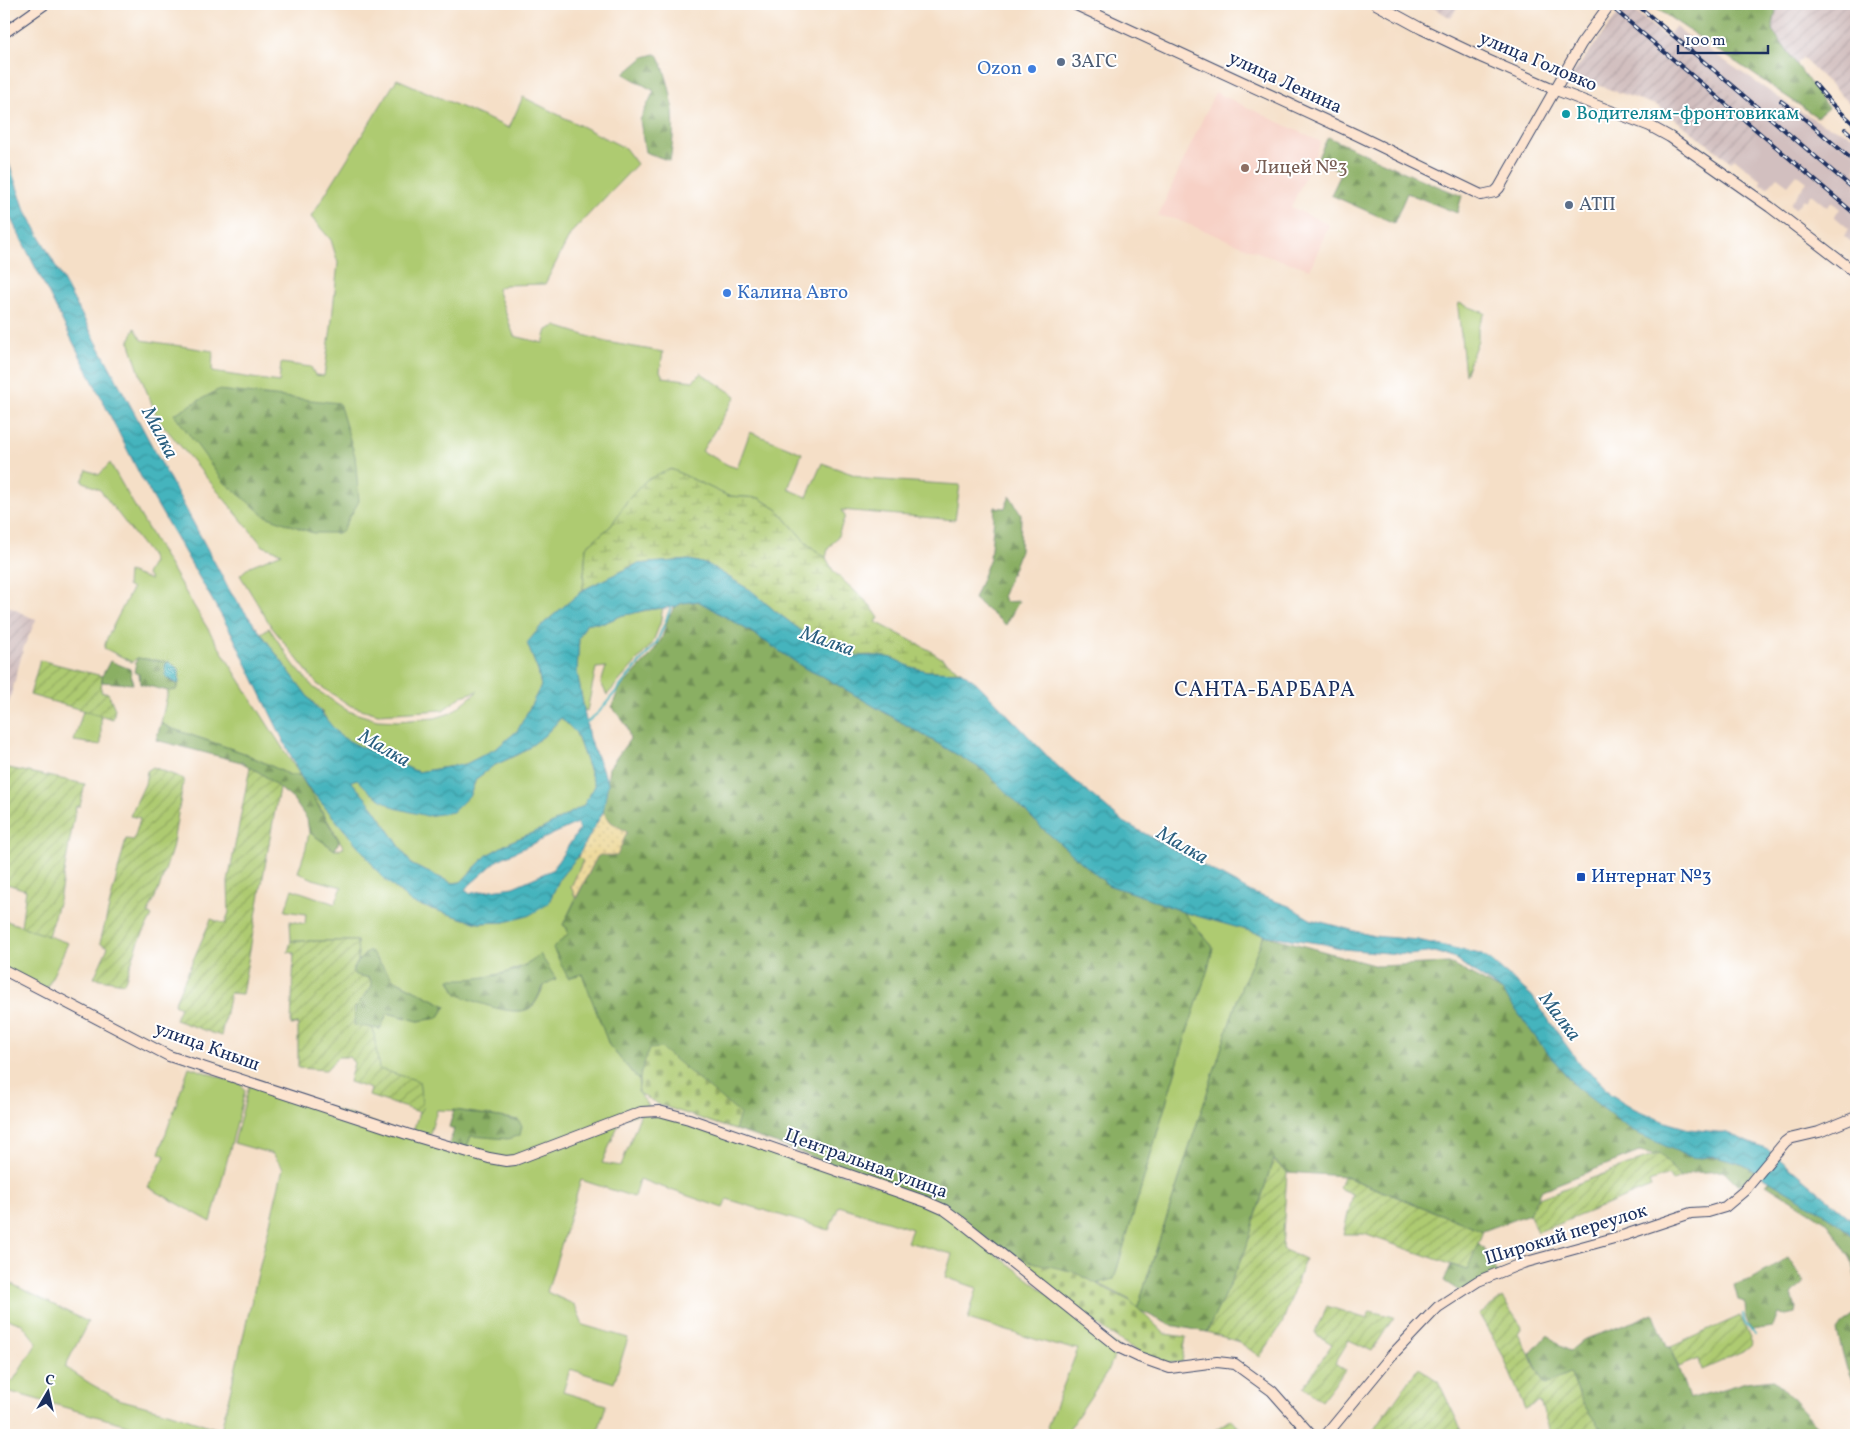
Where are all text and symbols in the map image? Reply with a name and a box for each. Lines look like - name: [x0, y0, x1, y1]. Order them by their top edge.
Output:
- scale bar: [1678, 22, 1768, 54]
- street label: улица Головко: [1475, 25, 1601, 99]
- text: 100 m: [1685, 31, 1725, 52]
- street label: улица Ленина: [1224, 45, 1346, 121]
- place label: ЗАГС: [1071, 49, 1118, 75]
- place label: Ozon: [977, 56, 1022, 82]
- marker: ЗАГС: [1055, 56, 1067, 68]
- marker: Ozon: [1026, 63, 1038, 75]
- place label: Водителям-фронтовикам: [1576, 101, 1799, 127]
- marker: Водителям-фронтовикам: [1560, 108, 1572, 120]
- place label: Лицей №3: [1255, 155, 1348, 181]
- marker: Лицей №3: [1239, 162, 1251, 174]
- place label: АТП: [1579, 192, 1616, 218]
- marker: АТП: [1563, 199, 1575, 211]
- place label: Калина Авто: [737, 280, 848, 306]
- marker: Калина Авто: [721, 287, 733, 299]
- water label: Малка: [133, 401, 184, 464]
- water label: Малка: [795, 619, 858, 664]
- district label: САНТА-БАРБАРА: [1174, 676, 1356, 705]
- water label: Малка: [352, 723, 415, 775]
- water label: Малка: [1150, 820, 1213, 872]
- place label: Интернат №3: [1591, 864, 1712, 890]
- marker: Интернат №3: [1575, 871, 1587, 883]
- water label: Малка: [1531, 986, 1587, 1047]
- street label: улица Кныш: [151, 1016, 263, 1078]
- street label: Центральная улица: [781, 1122, 951, 1206]
- street label: Широкий переулок: [1481, 1198, 1651, 1272]
- north arrow: [22, 1366, 72, 1416]
- text: С: [44, 1371, 56, 1391]

